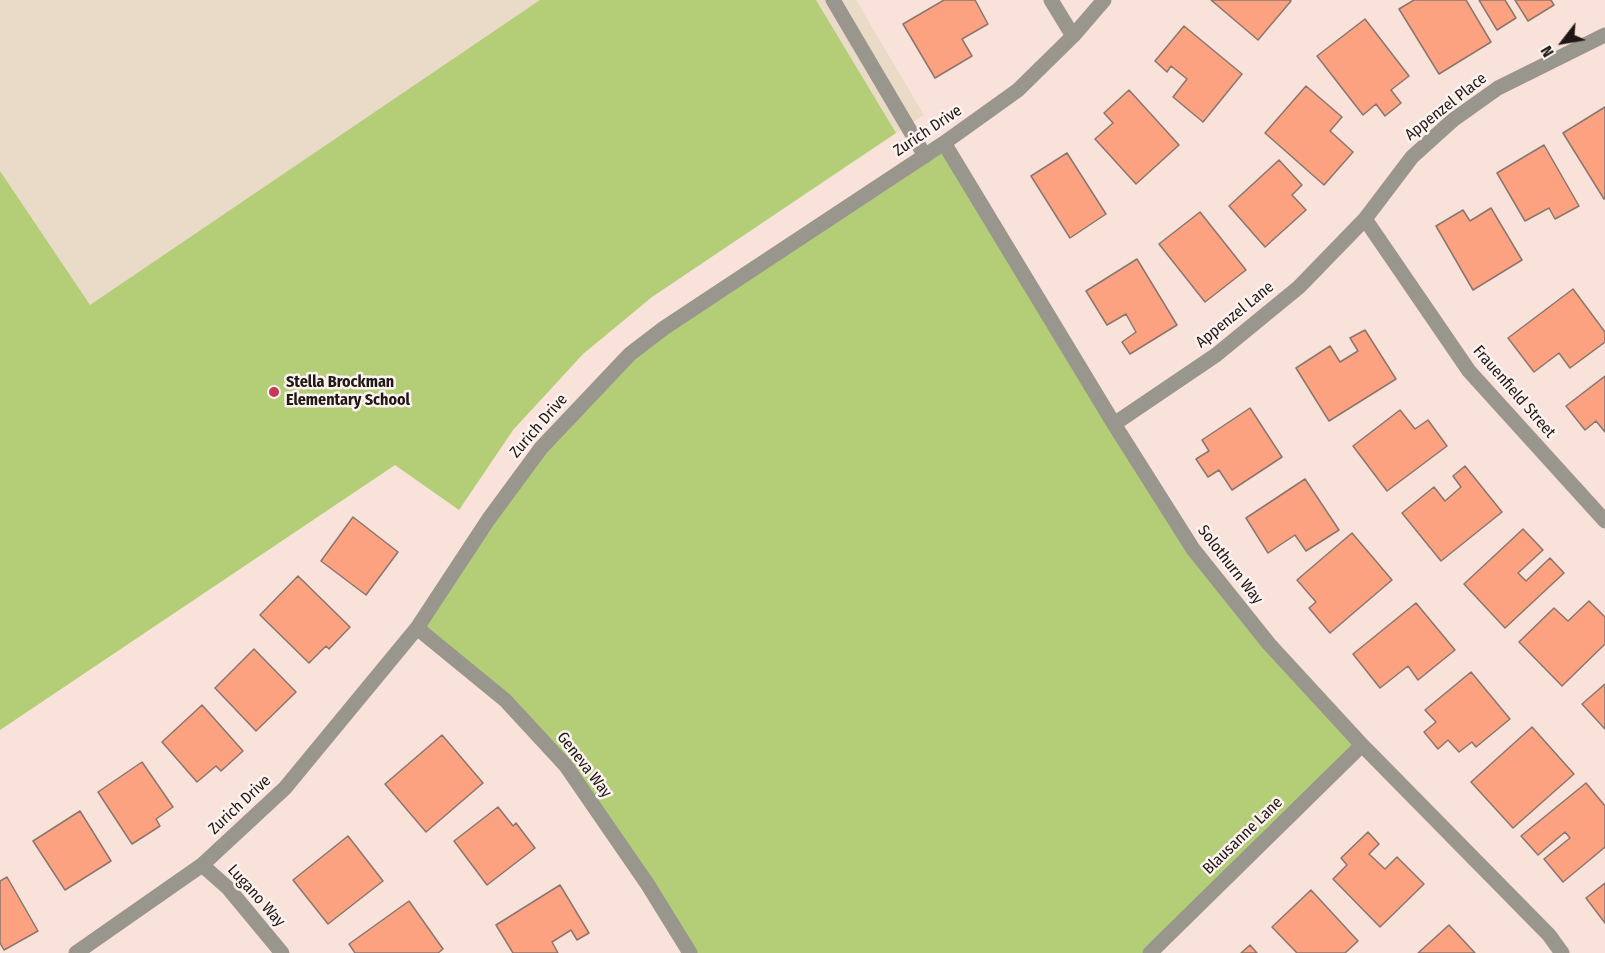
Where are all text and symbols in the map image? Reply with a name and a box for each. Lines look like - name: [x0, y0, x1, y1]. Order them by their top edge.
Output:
- north arrow: [1533, 12, 1593, 72]
- text: N: [1537, 43, 1558, 61]
- street label: Appenzel Place: [1401, 69, 1491, 145]
- street label: Zurich Drive: [890, 101, 966, 161]
- street label: Appenzel Lane: [1192, 278, 1278, 352]
- street label: Frauenfield Street: [1469, 342, 1559, 442]
- place label: Stella Brockman Elementary School: [286, 373, 410, 411]
- marker: Stella Brockman Elementary School: [267, 385, 281, 399]
- street label: Zurich Drive: [506, 390, 572, 462]
- street label: Solothurn Way: [1193, 522, 1267, 608]
- street label: Geneva Way: [552, 728, 616, 802]
- street label: Zurich Drive: [205, 771, 275, 839]
- street label: Blausanne Lane: [1199, 793, 1287, 879]
- street label: Lugano Way: [223, 861, 289, 931]

